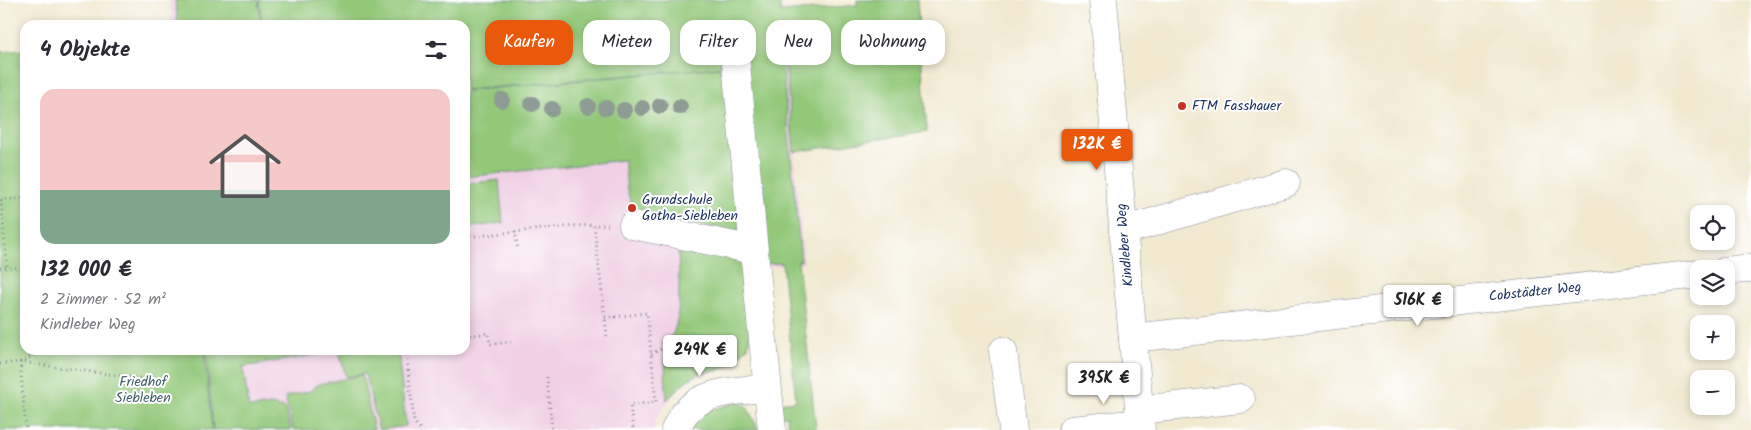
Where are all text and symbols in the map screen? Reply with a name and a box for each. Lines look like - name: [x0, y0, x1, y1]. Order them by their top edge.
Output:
- chip: Kaufen: [485, 20, 573, 65]
- chip: Mieten: [583, 20, 670, 65]
- chip: Filter: [680, 20, 756, 65]
- chip: Neu: [766, 20, 831, 65]
- chip: Wohnung: [841, 20, 945, 65]
- text: 4 Objekte: [40, 34, 130, 67]
- icon: filters: [422, 36, 450, 64]
- place label: FTM Fasshauer: [1192, 95, 1282, 117]
- marker: FTM Fasshauer: [1176, 100, 1188, 112]
- icon: home: [200, 121, 290, 211]
- pin: 132K €: [1056, 128, 1138, 171]
- text: 132K €: [1073, 132, 1121, 157]
- place label: Grundschule Gotha-Siebleben: [642, 189, 738, 227]
- marker: Grundschule Gotha-Siebleben: [626, 202, 638, 214]
- street label: Kindleber Weg: [1110, 202, 1140, 288]
- map controls: [1690, 205, 1735, 415]
- button: locate: [1690, 205, 1735, 250]
- text: 132 000 €: [40, 254, 132, 287]
- button: layers: [1690, 260, 1735, 305]
- street label: Cobstädter Weg: [1488, 276, 1582, 308]
- pin: 516K €: [1377, 284, 1459, 327]
- text: 2 Zimmer · 52 m²: [40, 287, 166, 312]
- text: 516K €: [1394, 288, 1442, 313]
- text: Kindleber Weg: [40, 312, 136, 337]
- button: +: [1690, 315, 1735, 360]
- pin: 249K €: [659, 334, 741, 377]
- text: 249K €: [674, 338, 726, 363]
- pin: 395K €: [1063, 362, 1145, 405]
- text: 395K €: [1079, 366, 1129, 391]
- button: −: [1690, 370, 1735, 415]
- park label: Friedhof Siebleben: [115, 371, 171, 409]

